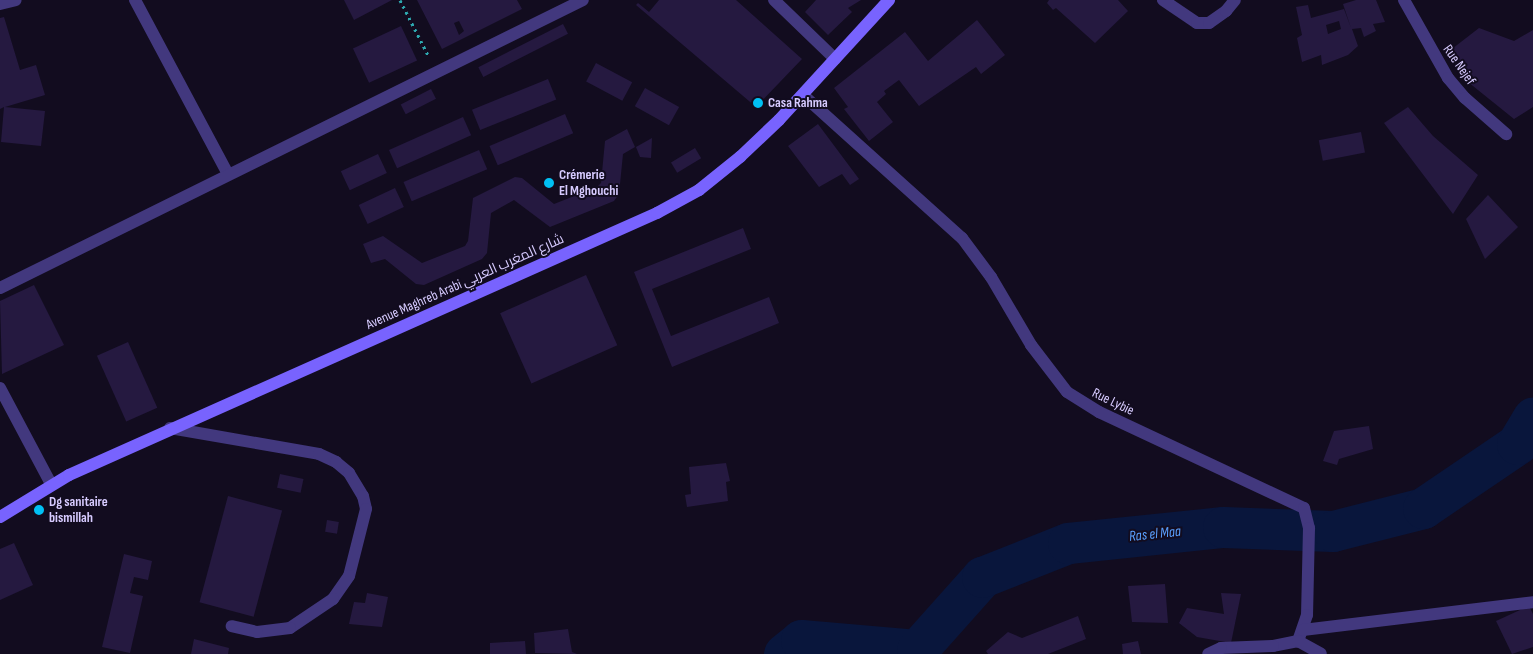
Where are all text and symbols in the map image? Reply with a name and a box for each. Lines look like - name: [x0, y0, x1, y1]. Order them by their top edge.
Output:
- street label: Rue Nejef: [1439, 42, 1479, 88]
- place label: Casa Rahma: [768, 95, 828, 111]
- marker: Casa Rahma: [752, 97, 764, 109]
- place label: Crémerie El Mghouchi: [559, 167, 618, 200]
- marker: Crémerie El Mghouchi: [543, 177, 555, 189]
- street label: Avenue Maghreb Arabi شارع المغرب العربي: [363, 231, 567, 333]
- street label: Rue Lybie: [1089, 385, 1137, 419]
- place label: Dg sanitaire bismillah: [49, 494, 108, 526]
- marker: Dg sanitaire bismillah: [33, 504, 45, 516]
- water label: Ras el Maa: [1128, 522, 1182, 546]

